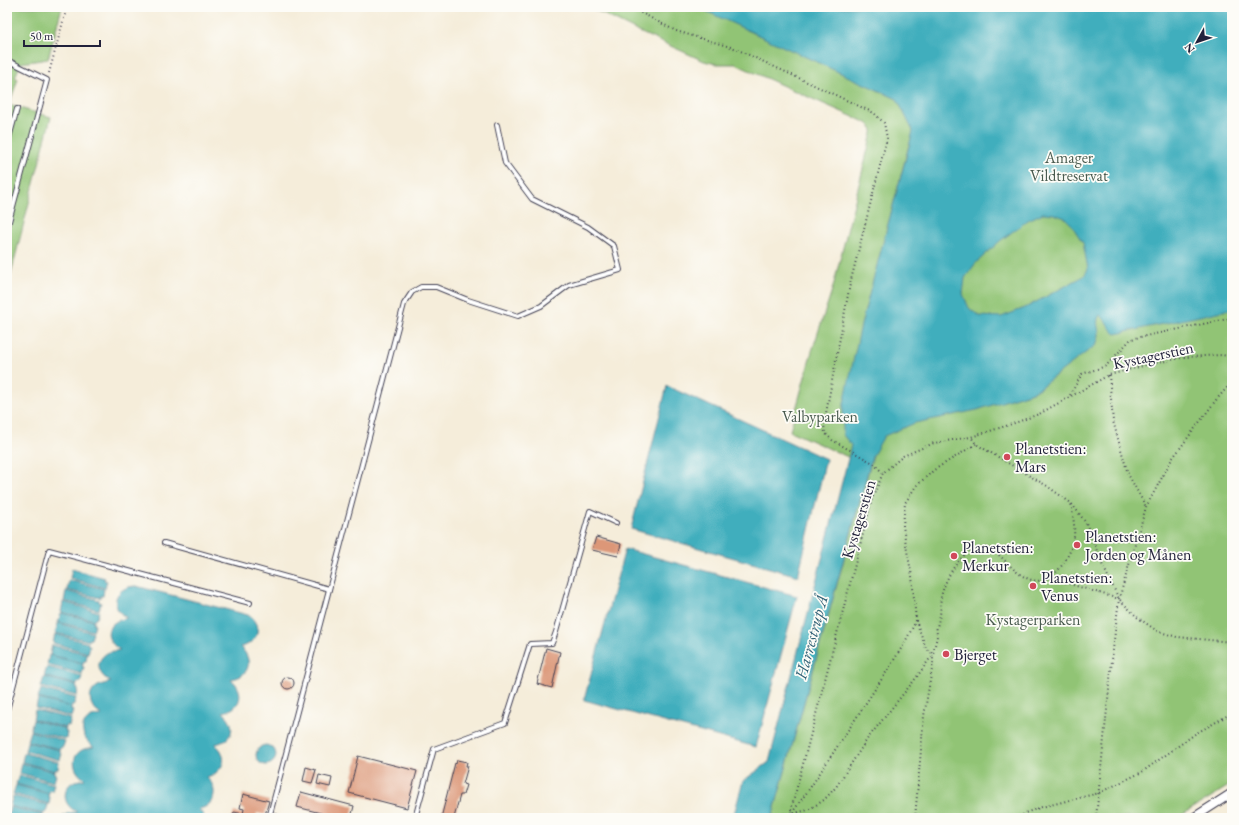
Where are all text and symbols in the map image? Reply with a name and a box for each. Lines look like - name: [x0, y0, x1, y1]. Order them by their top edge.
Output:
- scale bar: [24, 22, 100, 48]
- north arrow: [1177, 22, 1217, 62]
- text: 50 m: [30, 28, 54, 44]
- text: N: [1181, 40, 1198, 56]
- park label: Amager Vildtreservat: [1030, 147, 1108, 186]
- street label: Kystagerstien: [1111, 337, 1196, 374]
- park label: Valbyparken: [782, 406, 859, 427]
- place label: Planetstien: Mars: [1015, 438, 1087, 477]
- marker: Planetstien: Mars: [1002, 452, 1012, 462]
- street label: Kystagerstien: [836, 476, 881, 561]
- place label: Planetstien: Jorden og Månen: [1083, 526, 1192, 565]
- place label: Planetstien: Merkur: [962, 537, 1034, 576]
- marker: Planetstien: Jorden og Månen: [1072, 540, 1082, 550]
- marker: Planetstien: Merkur: [949, 551, 959, 561]
- place label: Planetstien: Venus: [1041, 567, 1113, 606]
- marker: Planetstien: Venus: [1028, 581, 1038, 591]
- water label: Harrestrup Å: [789, 591, 833, 682]
- park label: Kystagerparken: [986, 609, 1081, 630]
- place label: Bjerget: [954, 644, 997, 665]
- marker: Bjerget: [941, 649, 951, 659]

